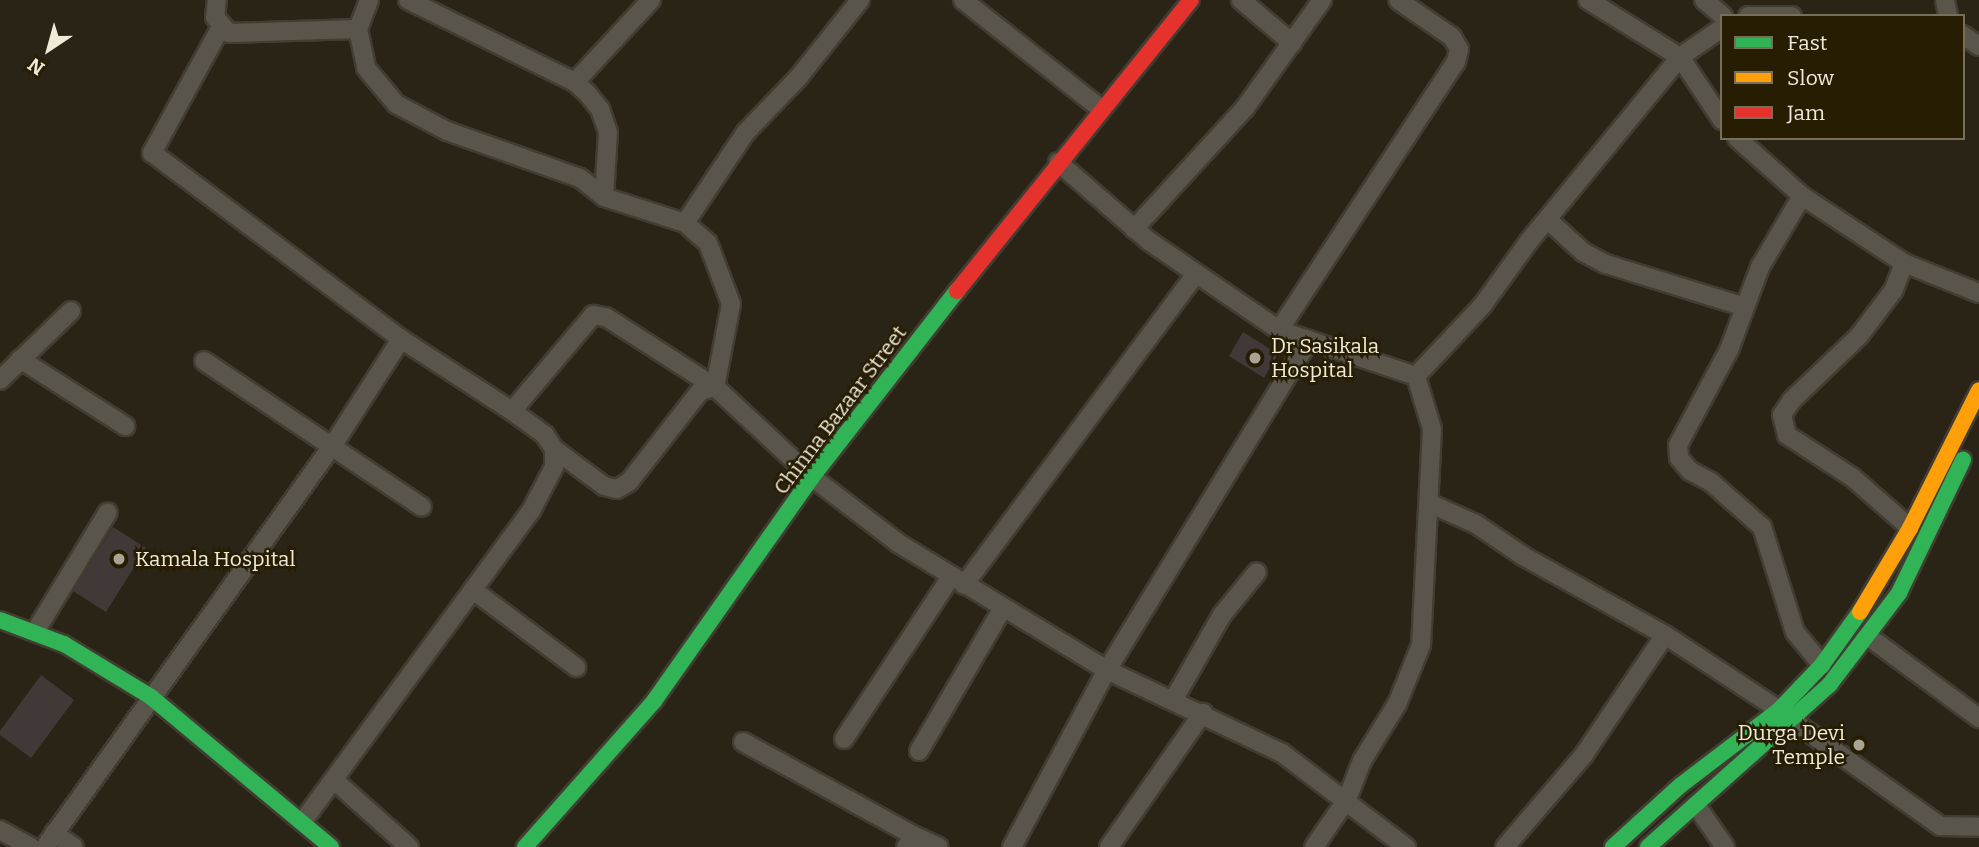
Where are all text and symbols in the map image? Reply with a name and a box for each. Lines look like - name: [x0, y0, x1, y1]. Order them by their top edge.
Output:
- north arrow: [14, 14, 84, 84]
- legend: [1720, 14, 1965, 140]
- text: Fast: [1787, 30, 1827, 56]
- text: N: [24, 53, 49, 80]
- text: Slow: [1787, 65, 1834, 91]
- text: Jam: [1787, 100, 1825, 126]
- street label: Chinna Bazaar Street: [768, 321, 912, 499]
- place label: Dr Sasikala Hospital: [1271, 333, 1379, 383]
- marker: Dr Sasikala Hospital: [1245, 348, 1265, 368]
- place label: Kamala Hospital: [135, 546, 296, 572]
- marker: Kamala Hospital: [109, 549, 129, 569]
- place label: Durga Devi Temple: [1738, 720, 1845, 770]
- marker: Durga Devi Temple: [1851, 737, 1867, 753]

